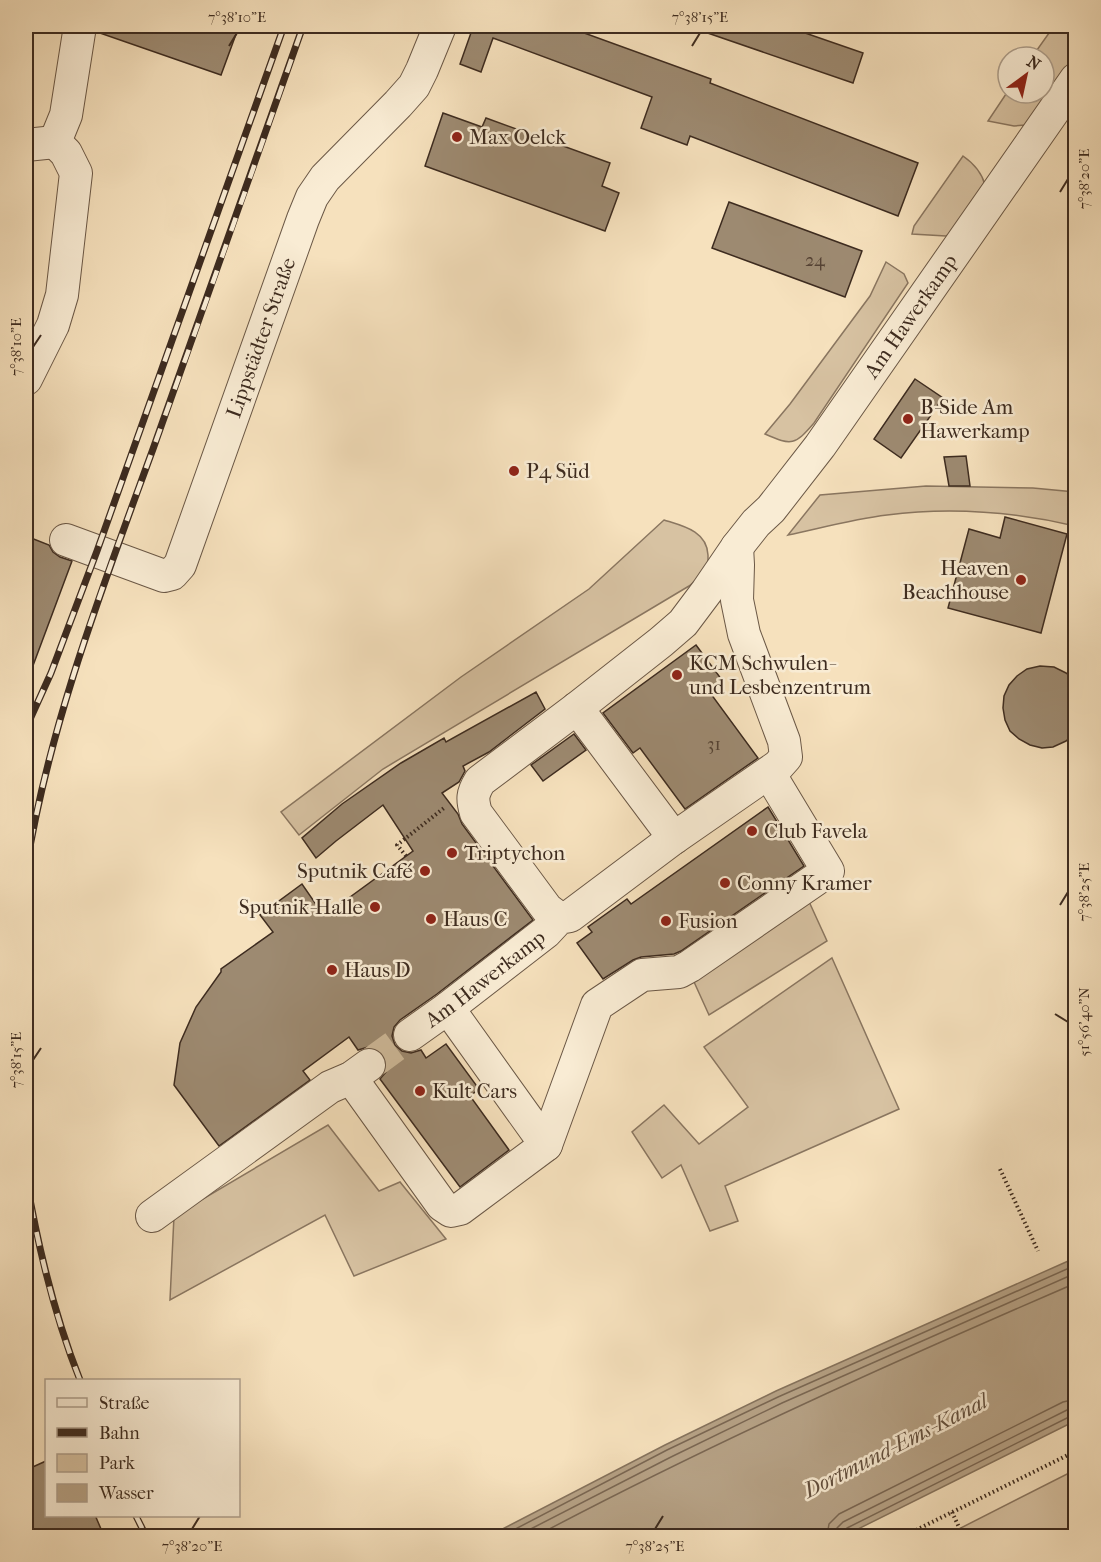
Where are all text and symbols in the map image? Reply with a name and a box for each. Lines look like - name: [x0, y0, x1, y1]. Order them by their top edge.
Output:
- text: 7°38'10"E: [208, 8, 266, 26]
- text: 7°38'15"E: [672, 8, 728, 26]
- north arrow: [996, 45, 1056, 105]
- text: N: [1024, 52, 1045, 75]
- place label: Max Oelck: [469, 125, 566, 149]
- marker: Max Oelck: [450, 130, 464, 144]
- text: 7°38'20"E: [1075, 149, 1093, 209]
- house number: 24: [805, 250, 825, 271]
- street label: Am Hawerkamp: [859, 250, 962, 383]
- street label: Lippstädter Straße: [221, 254, 300, 421]
- text: 7°38'10"E: [7, 318, 25, 376]
- place label: B-Side Am Hawerkamp: [920, 395, 1030, 443]
- marker: B-Side Am Hawerkamp: [901, 412, 915, 426]
- place label: P4 Süd: [526, 459, 590, 483]
- marker: P4 Süd: [507, 464, 521, 478]
- place label: Heaven Beachhouse: [902, 556, 1009, 604]
- marker: Heaven Beachhouse: [1014, 573, 1028, 587]
- place label: KCM Schwulen- und Lesbenzentrum: [688, 651, 871, 699]
- marker: KCM Schwulen- und Lesbenzentrum: [670, 668, 684, 682]
- house number: 31: [707, 734, 721, 755]
- place label: Club Favela: [764, 819, 868, 843]
- marker: Club Favela: [745, 824, 759, 838]
- place label: Triptychon: [464, 841, 565, 865]
- marker: Triptychon: [445, 846, 459, 860]
- place label: Sputnik Café: [297, 859, 413, 883]
- text: 7°38'25"E: [1075, 863, 1093, 921]
- marker: Sputnik Café: [418, 864, 432, 878]
- place label: Conny Kramer: [737, 871, 872, 895]
- marker: Conny Kramer: [718, 876, 732, 890]
- place label: Sputnik-Halle: [239, 895, 363, 919]
- marker: Sputnik-Halle: [368, 900, 382, 914]
- place label: Haus C: [443, 907, 508, 931]
- place label: Fusion: [678, 909, 738, 933]
- marker: Haus C: [424, 912, 438, 926]
- marker: Fusion: [659, 914, 673, 928]
- street label: Am Hawerkamp: [420, 925, 550, 1033]
- place label: Haus D: [344, 958, 410, 982]
- marker: Haus D: [325, 963, 339, 977]
- text: 51°56'40"N: [1075, 987, 1093, 1057]
- text: 7°38'15"E: [7, 1032, 25, 1088]
- place label: Kult Cars: [432, 1079, 517, 1103]
- marker: Kult Cars: [413, 1084, 427, 1098]
- legend: [45, 1379, 240, 1517]
- water label: Dortmund-Ems-Kanal: [797, 1387, 994, 1504]
- text: Straße: [99, 1393, 150, 1414]
- text: Bahn: [99, 1423, 140, 1444]
- text: Park: [99, 1453, 136, 1474]
- text: Wasser: [98, 1483, 154, 1504]
- text: 7°38'20"E: [162, 1537, 222, 1555]
- text: 7°38'25"E: [626, 1537, 684, 1555]

